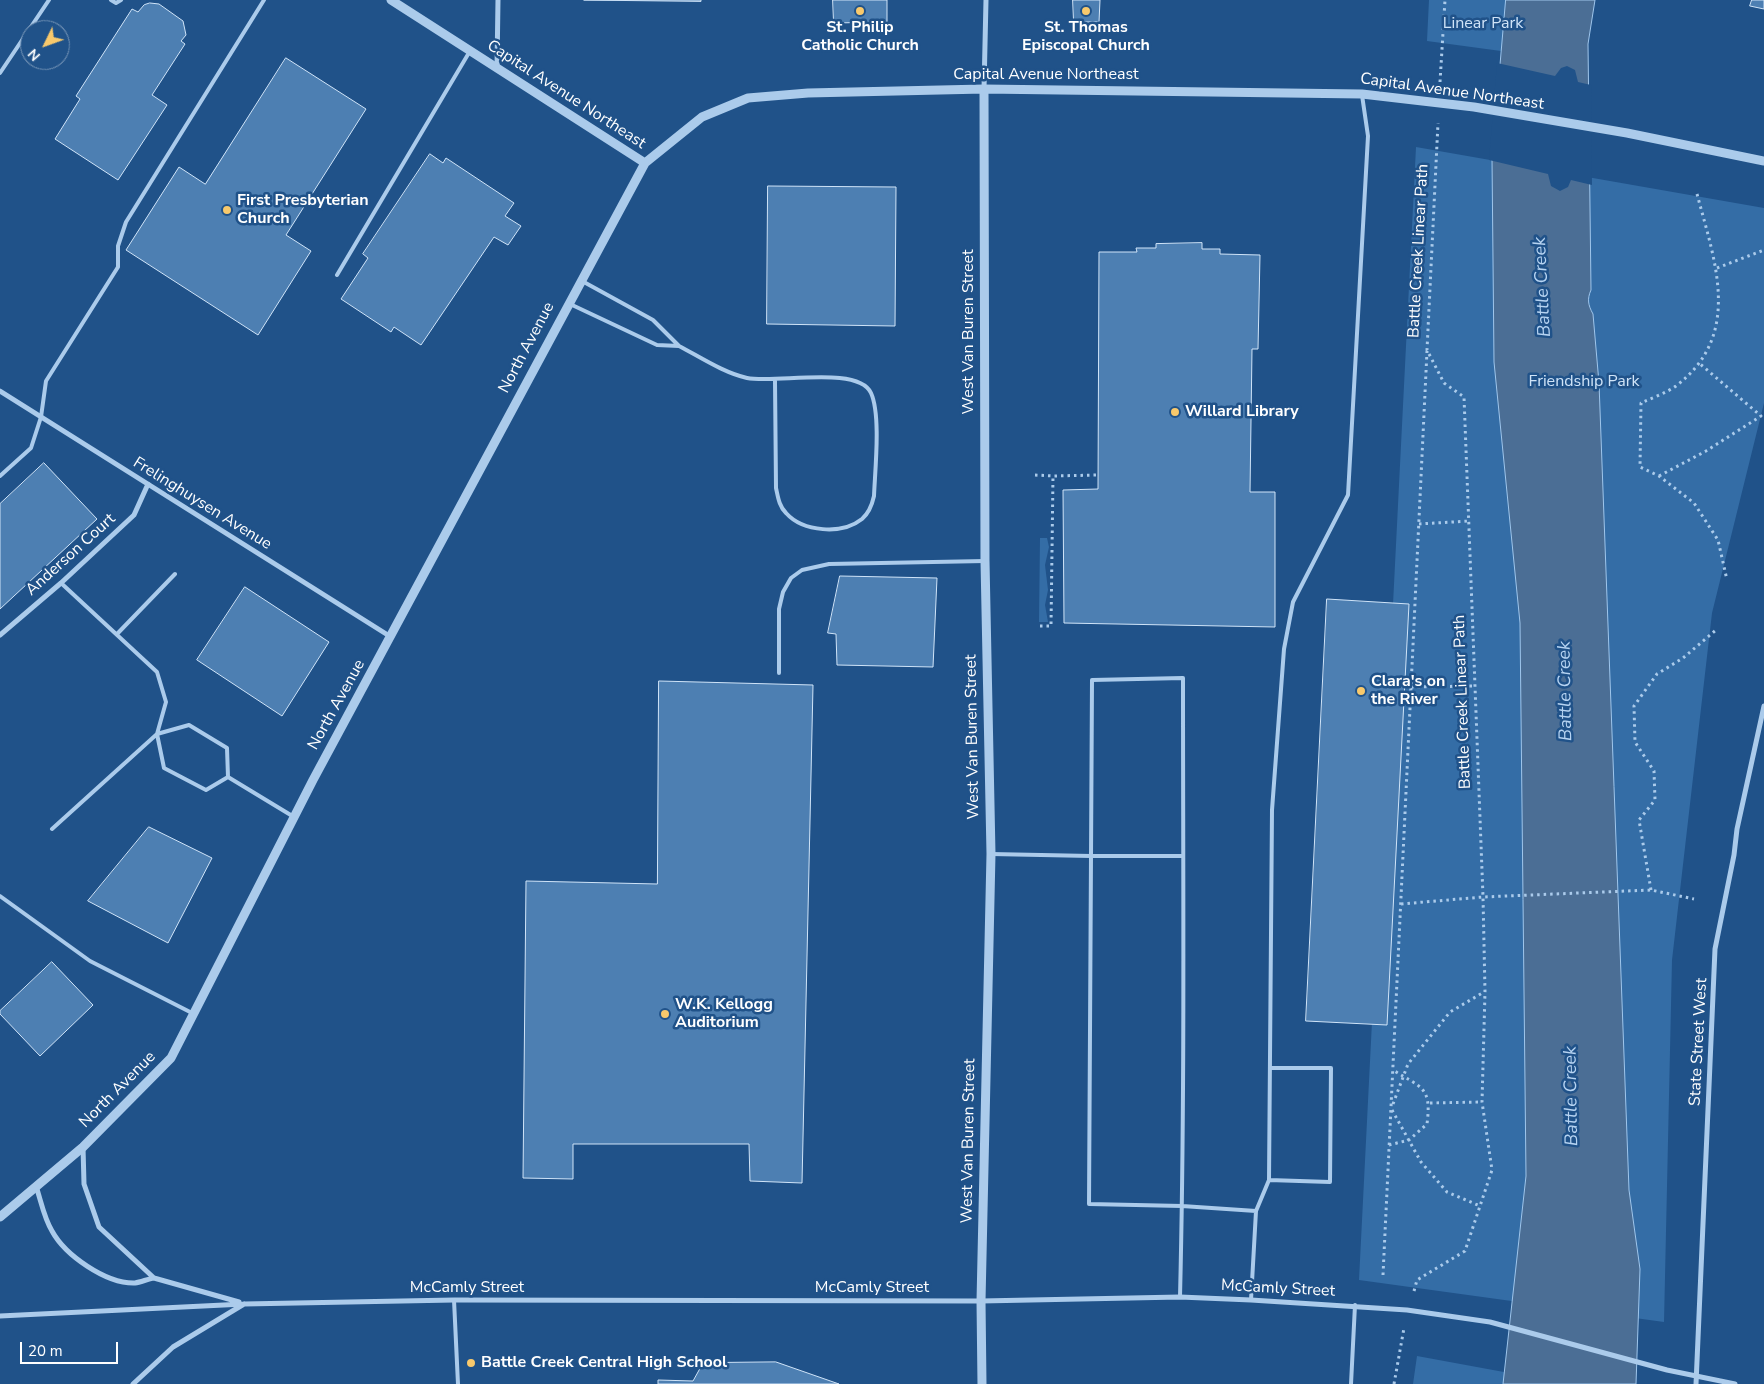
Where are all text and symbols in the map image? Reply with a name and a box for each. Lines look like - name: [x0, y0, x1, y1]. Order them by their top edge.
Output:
- marker: St. Philip Catholic Church: [854, 5, 866, 17]
- marker: St. Thomas Episcopal Church: [1080, 5, 1092, 17]
- park label: Linear Park: [1443, 14, 1523, 34]
- place label: St. Philip Catholic Church: [801, 18, 919, 56]
- place label: St. Thomas Episcopal Church: [1022, 18, 1150, 56]
- north arrow: [20, 20, 70, 70]
- street label: Capital Avenue Northeast: [483, 36, 649, 154]
- text: N: [24, 44, 45, 65]
- street label: Capital Avenue Northeast: [953, 65, 1139, 85]
- street label: Capital Avenue Northeast: [1359, 70, 1545, 114]
- street label: Battle Creek Linear Path: [1405, 163, 1433, 339]
- place label: First Presbyterian Church: [237, 191, 369, 229]
- marker: First Presbyterian Church: [221, 204, 233, 216]
- water label: Battle Creek: [1530, 236, 1556, 338]
- street label: West Van Buren Street: [959, 249, 979, 415]
- street label: North Avenue: [495, 299, 559, 397]
- park label: Friendship Park: [1529, 372, 1639, 392]
- place label: Willard Library: [1185, 402, 1299, 422]
- marker: Willard Library: [1169, 406, 1181, 418]
- street label: Frelinghuysen Avenue: [129, 454, 275, 554]
- street label: Anderson Court: [22, 510, 120, 600]
- street label: Battle Creek Linear Path: [1450, 615, 1476, 789]
- water label: Battle Creek: [1554, 641, 1578, 741]
- street label: West Van Buren Street: [962, 654, 984, 820]
- street label: North Avenue: [304, 657, 370, 753]
- place label: Clara's on the River: [1371, 672, 1445, 710]
- marker: Clara's on the River: [1355, 685, 1367, 697]
- street label: State Street West: [1686, 977, 1712, 1107]
- place label: W.K. Kellogg Auditorium: [675, 995, 773, 1033]
- marker: W.K. Kellogg Auditorium: [659, 1008, 671, 1020]
- water label: Battle Creek: [1560, 1046, 1584, 1146]
- street label: North Avenue: [76, 1048, 160, 1132]
- street label: West Van Buren Street: [958, 1058, 980, 1224]
- street label: McCamly Street: [1220, 1276, 1336, 1302]
- street label: McCamly Street: [410, 1278, 524, 1298]
- street label: McCamly Street: [815, 1278, 929, 1298]
- scale bar: [22, 1332, 120, 1364]
- text: 20 m: [28, 1341, 63, 1361]
- place label: Battle Creek Central High School: [481, 1353, 727, 1373]
- marker: Battle Creek Central High School: [465, 1357, 477, 1369]

